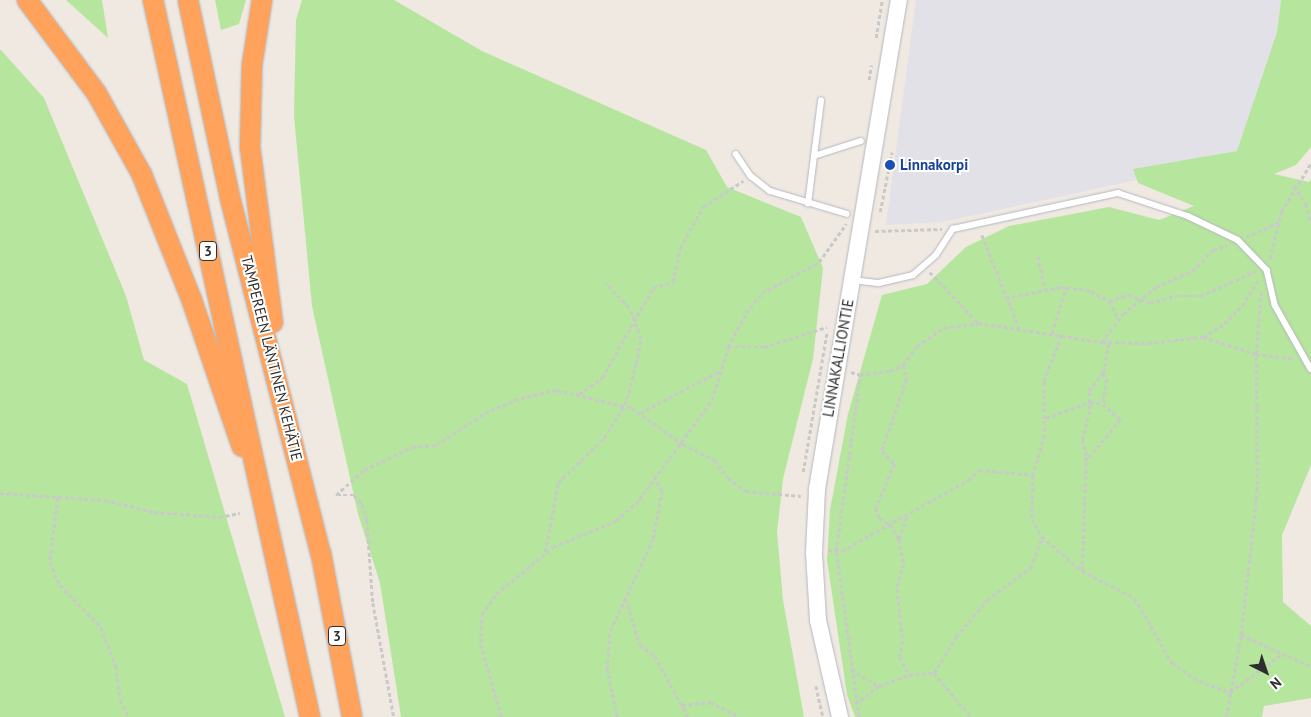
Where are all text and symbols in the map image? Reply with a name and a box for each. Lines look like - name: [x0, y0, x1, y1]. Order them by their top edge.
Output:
- place label: Linnakorpi: [900, 156, 968, 174]
- marker: Linnakorpi: [884, 159, 896, 171]
- road number: 3: [198, 240, 218, 262]
- street label: TAMPEREEN LÄNTINEN KEHÄTIE: [238, 254, 306, 462]
- street label: LINNAKALLIONTIE: [819, 298, 857, 418]
- road number: 3: [327, 624, 347, 648]
- north arrow: [1241, 647, 1291, 697]
- text: N: [1266, 674, 1285, 693]

